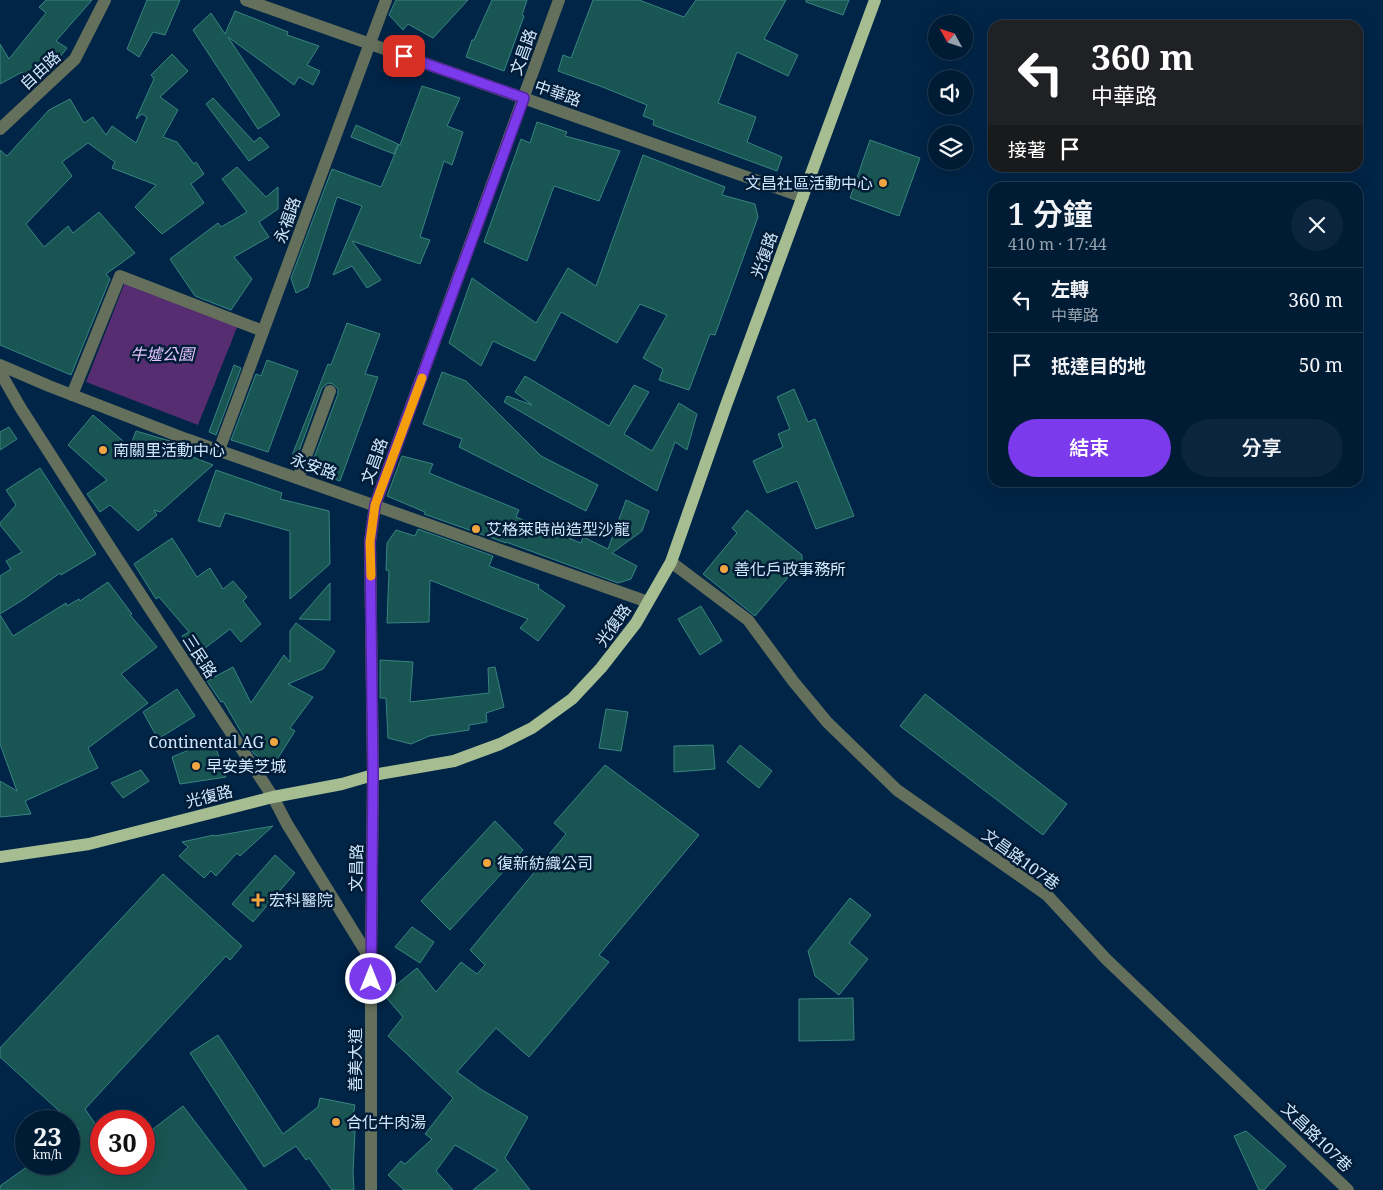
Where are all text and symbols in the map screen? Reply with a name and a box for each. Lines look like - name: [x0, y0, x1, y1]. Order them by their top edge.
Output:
- north arrow: [928, 15, 972, 60]
- map controls: [928, 15, 973, 170]
- street label: 文昌路: [504, 26, 542, 78]
- text: 360 m: [1091, 33, 1194, 80]
- pin: [383, 35, 425, 77]
- icon: left: [1008, 40, 1073, 105]
- icon: arrive: [390, 42, 418, 70]
- street label: 自由路: [15, 46, 65, 94]
- button: sound: [928, 70, 973, 115]
- street label: 中華路: [532, 75, 584, 111]
- text: 中華路: [1091, 80, 1157, 110]
- button: layers: [928, 125, 973, 170]
- icon: arrive: [1056, 135, 1084, 163]
- text: 接著: [1008, 137, 1046, 163]
- place label: 文昌社區活動中心: [745, 172, 873, 194]
- marker: 文昌社區活動中心: [877, 177, 889, 189]
- text: 1 分鐘: [1008, 193, 1093, 234]
- street label: 永福路: [268, 194, 306, 246]
- button: close: [1291, 199, 1343, 251]
- street label: 光復路: [745, 229, 783, 281]
- text: 410 m · 17:44: [1008, 233, 1107, 255]
- text: 左轉: [1051, 276, 1089, 302]
- icon: left: [1008, 286, 1036, 314]
- text: 360 m: [1288, 287, 1343, 313]
- text: 中華路: [1051, 304, 1099, 326]
- park label: 牛墟公園: [130, 343, 196, 365]
- icon: arrive: [1008, 351, 1036, 379]
- text: 50 m: [1299, 352, 1343, 378]
- text: 抵達目的地: [1051, 353, 1146, 379]
- button: 結束: [1008, 419, 1171, 477]
- button: 分享: [1181, 419, 1343, 477]
- street label: 文昌路: [355, 435, 393, 487]
- place label: 南關里活動中心: [113, 439, 225, 461]
- marker: 南關里活動中心: [97, 444, 109, 456]
- street label: 永安路: [288, 447, 340, 485]
- place label: 艾格萊時尚造型沙龍: [486, 518, 630, 540]
- marker: 艾格萊時尚造型沙龍: [470, 523, 482, 535]
- place label: 善化戶政事務所: [734, 558, 846, 580]
- marker: 善化戶政事務所: [718, 563, 730, 575]
- street label: 光復路: [590, 599, 636, 651]
- street label: 三民路: [178, 630, 222, 682]
- place label: Continental AG: [149, 731, 265, 753]
- marker: Continental AG: [268, 736, 280, 748]
- place label: 早安美芝城: [206, 755, 286, 777]
- marker: 早安美芝城: [190, 760, 202, 772]
- street label: 光復路: [183, 780, 235, 812]
- street label: 文昌路107巷: [978, 823, 1064, 895]
- street label: 文昌路: [345, 844, 367, 892]
- place label: 復新紡織公司: [497, 852, 593, 874]
- marker: 復新紡織公司: [481, 857, 493, 869]
- place label: 宏科醫院: [269, 889, 333, 911]
- marker: 宏科醫院: [251, 893, 265, 907]
- position arrow: [344, 952, 396, 1004]
- street label: 善美大道: [344, 1028, 366, 1092]
- street label: 文昌路107巷: [1277, 1098, 1357, 1176]
- speed limit sign: 30: [90, 1110, 155, 1175]
- place label: 合化牛肉湯: [346, 1111, 426, 1133]
- marker: 合化牛肉湯: [330, 1116, 342, 1128]
- text: 23: [33, 1119, 62, 1153]
- text: km/h: [33, 1146, 62, 1163]

